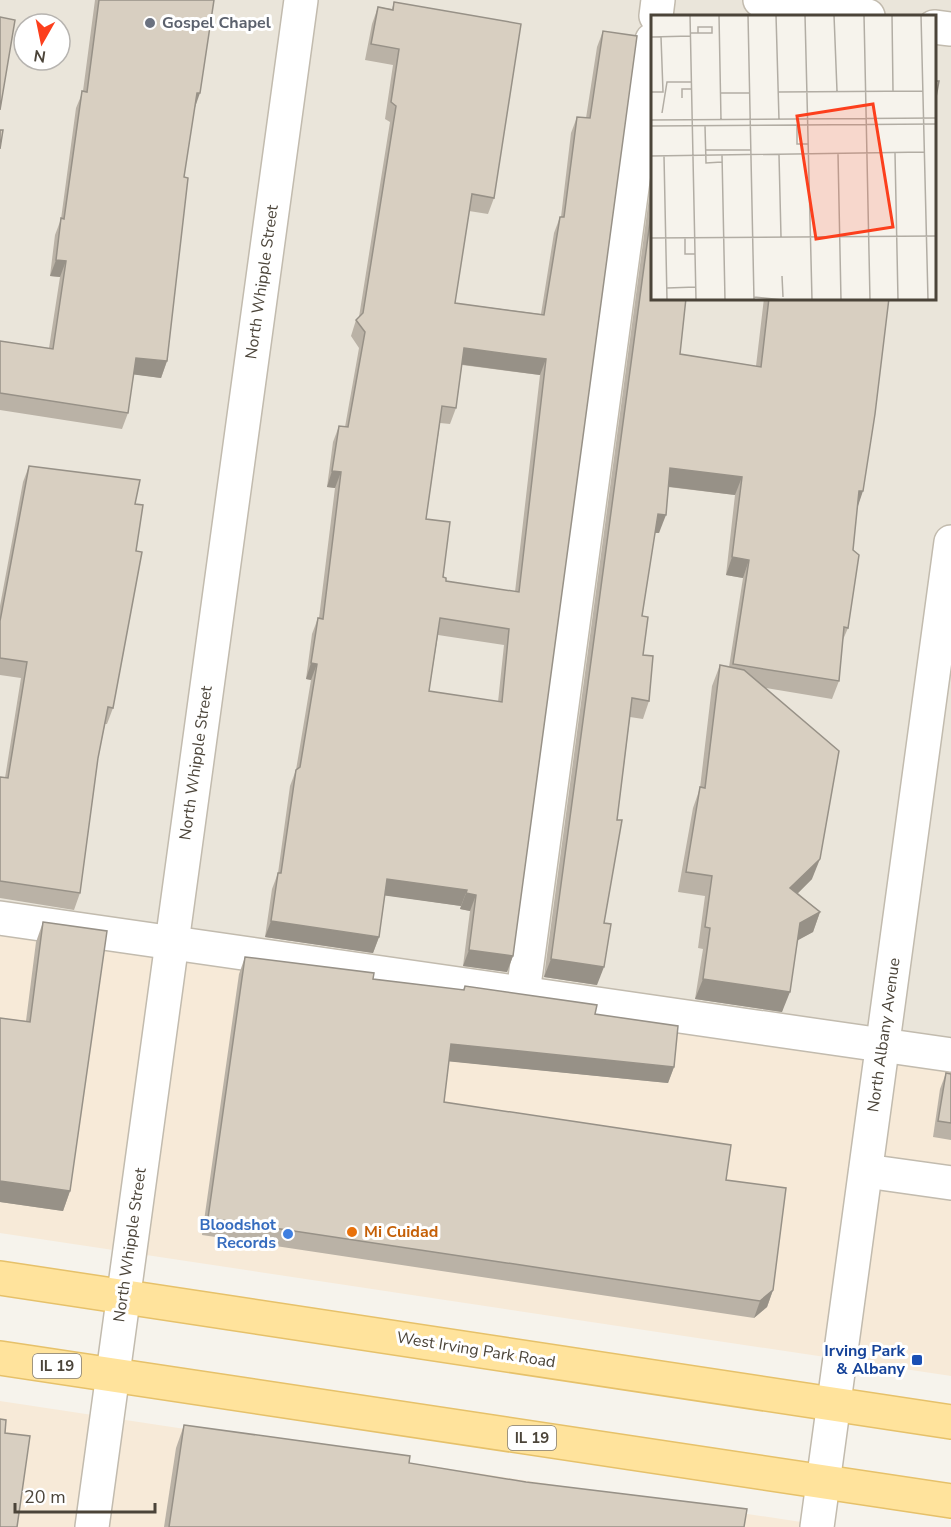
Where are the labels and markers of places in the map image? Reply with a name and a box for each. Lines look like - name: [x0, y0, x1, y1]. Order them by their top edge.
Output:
- place label: Gospel Chapel: [162, 12, 271, 34]
- marker: Gospel Chapel: [143, 16, 157, 30]
- place label: Bloodshot Records: [199, 1214, 277, 1254]
- place label: Mi Cuidad: [364, 1221, 438, 1243]
- marker: Mi Cuidad: [345, 1225, 359, 1239]
- marker: Bloodshot Records: [281, 1227, 295, 1241]
- place label: Irving Park & Albany: [824, 1340, 906, 1380]
- marker: Irving Park & Albany: [910, 1353, 924, 1367]

